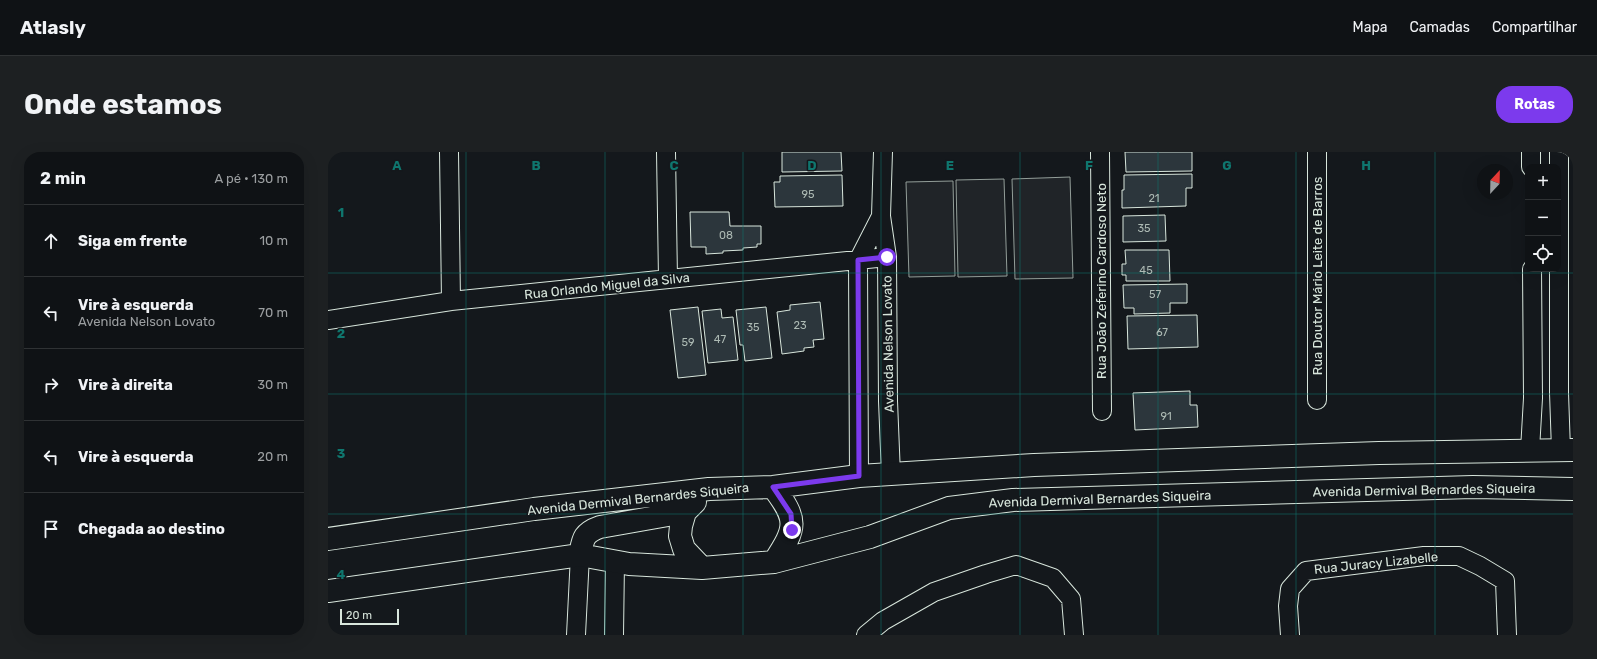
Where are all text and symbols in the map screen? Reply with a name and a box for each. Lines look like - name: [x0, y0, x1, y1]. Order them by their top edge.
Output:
- text: Atlasly: [20, 16, 86, 39]
- text: Mapa: [1353, 19, 1388, 36]
- text: Camadas: [1410, 19, 1470, 36]
- text: Compartilhar: [1492, 19, 1577, 36]
- button: Rotas: [1496, 86, 1573, 123]
- text: Onde estamos: [24, 88, 222, 121]
- text: A: [392, 158, 402, 173]
- text: B: [531, 158, 541, 173]
- text: C: [669, 158, 679, 173]
- text: D: [807, 158, 817, 173]
- text: E: [946, 158, 954, 173]
- text: F: [1085, 158, 1093, 173]
- text: G: [1222, 158, 1232, 173]
- text: H: [1361, 158, 1371, 173]
- north arrow: [1477, 164, 1513, 200]
- map controls: [1525, 164, 1561, 272]
- button: +: [1525, 164, 1561, 200]
- text: 2 min: [40, 168, 86, 188]
- text: A pé · 130 m: [214, 171, 288, 186]
- street label: Rua Doutor Mário Leite de Barros: [1310, 176, 1325, 375]
- street label: Rua João Zeferino Cardoso Neto: [1094, 183, 1109, 379]
- house number: 95: [801, 188, 815, 201]
- house number: 21: [1148, 192, 1160, 205]
- button: −: [1525, 200, 1561, 236]
- text: 1: [338, 205, 344, 220]
- house number: 35: [1137, 222, 1151, 235]
- house number: 08: [719, 229, 733, 242]
- icon: ahead: [40, 230, 62, 252]
- text: Siga em frente: [78, 232, 187, 250]
- text: 10 m: [259, 233, 288, 248]
- button: locate: [1525, 236, 1561, 272]
- route start: [878, 248, 896, 266]
- house number: 45: [1139, 264, 1153, 277]
- street label: Rua Orlando Miguel da Silva: [524, 270, 691, 303]
- street label: Avenida Nelson Lovato: [879, 275, 897, 413]
- house number: 57: [1149, 288, 1161, 301]
- text: Vire à esquerda: [78, 296, 194, 314]
- icon: left: [40, 302, 62, 324]
- text: 70 m: [258, 305, 288, 320]
- text: Avenida Nelson Lovato: [78, 314, 215, 329]
- house number: 23: [793, 319, 807, 332]
- house number: 35: [746, 321, 760, 334]
- text: 2: [337, 326, 345, 341]
- house number: 67: [1156, 326, 1168, 339]
- house number: 47: [714, 333, 726, 346]
- house number: 59: [681, 336, 695, 349]
- icon: right: [40, 374, 62, 396]
- text: Vire à direita: [78, 376, 173, 394]
- text: 30 m: [257, 377, 288, 392]
- house number: 91: [1160, 410, 1172, 423]
- icon: left: [40, 446, 62, 468]
- text: 3: [337, 446, 346, 461]
- text: Vire à esquerda: [78, 448, 194, 466]
- text: 20 m: [257, 449, 288, 464]
- street label: Avenida Dermival Bernardes Siqueira: [526, 480, 750, 518]
- street label: Avenida Dermival Bernardes Siqueira: [1312, 481, 1536, 499]
- street label: Avenida Dermival Bernardes Siqueira: [988, 488, 1212, 510]
- icon: arrive: [40, 518, 62, 540]
- text: Chegada ao destino: [78, 520, 225, 538]
- route end: [783, 521, 801, 539]
- street label: Rua Juracy Lizabelle: [1313, 549, 1439, 577]
- text: 4: [337, 567, 346, 582]
- scale bar: [340, 607, 399, 626]
- text: 20 m: [346, 609, 372, 622]

